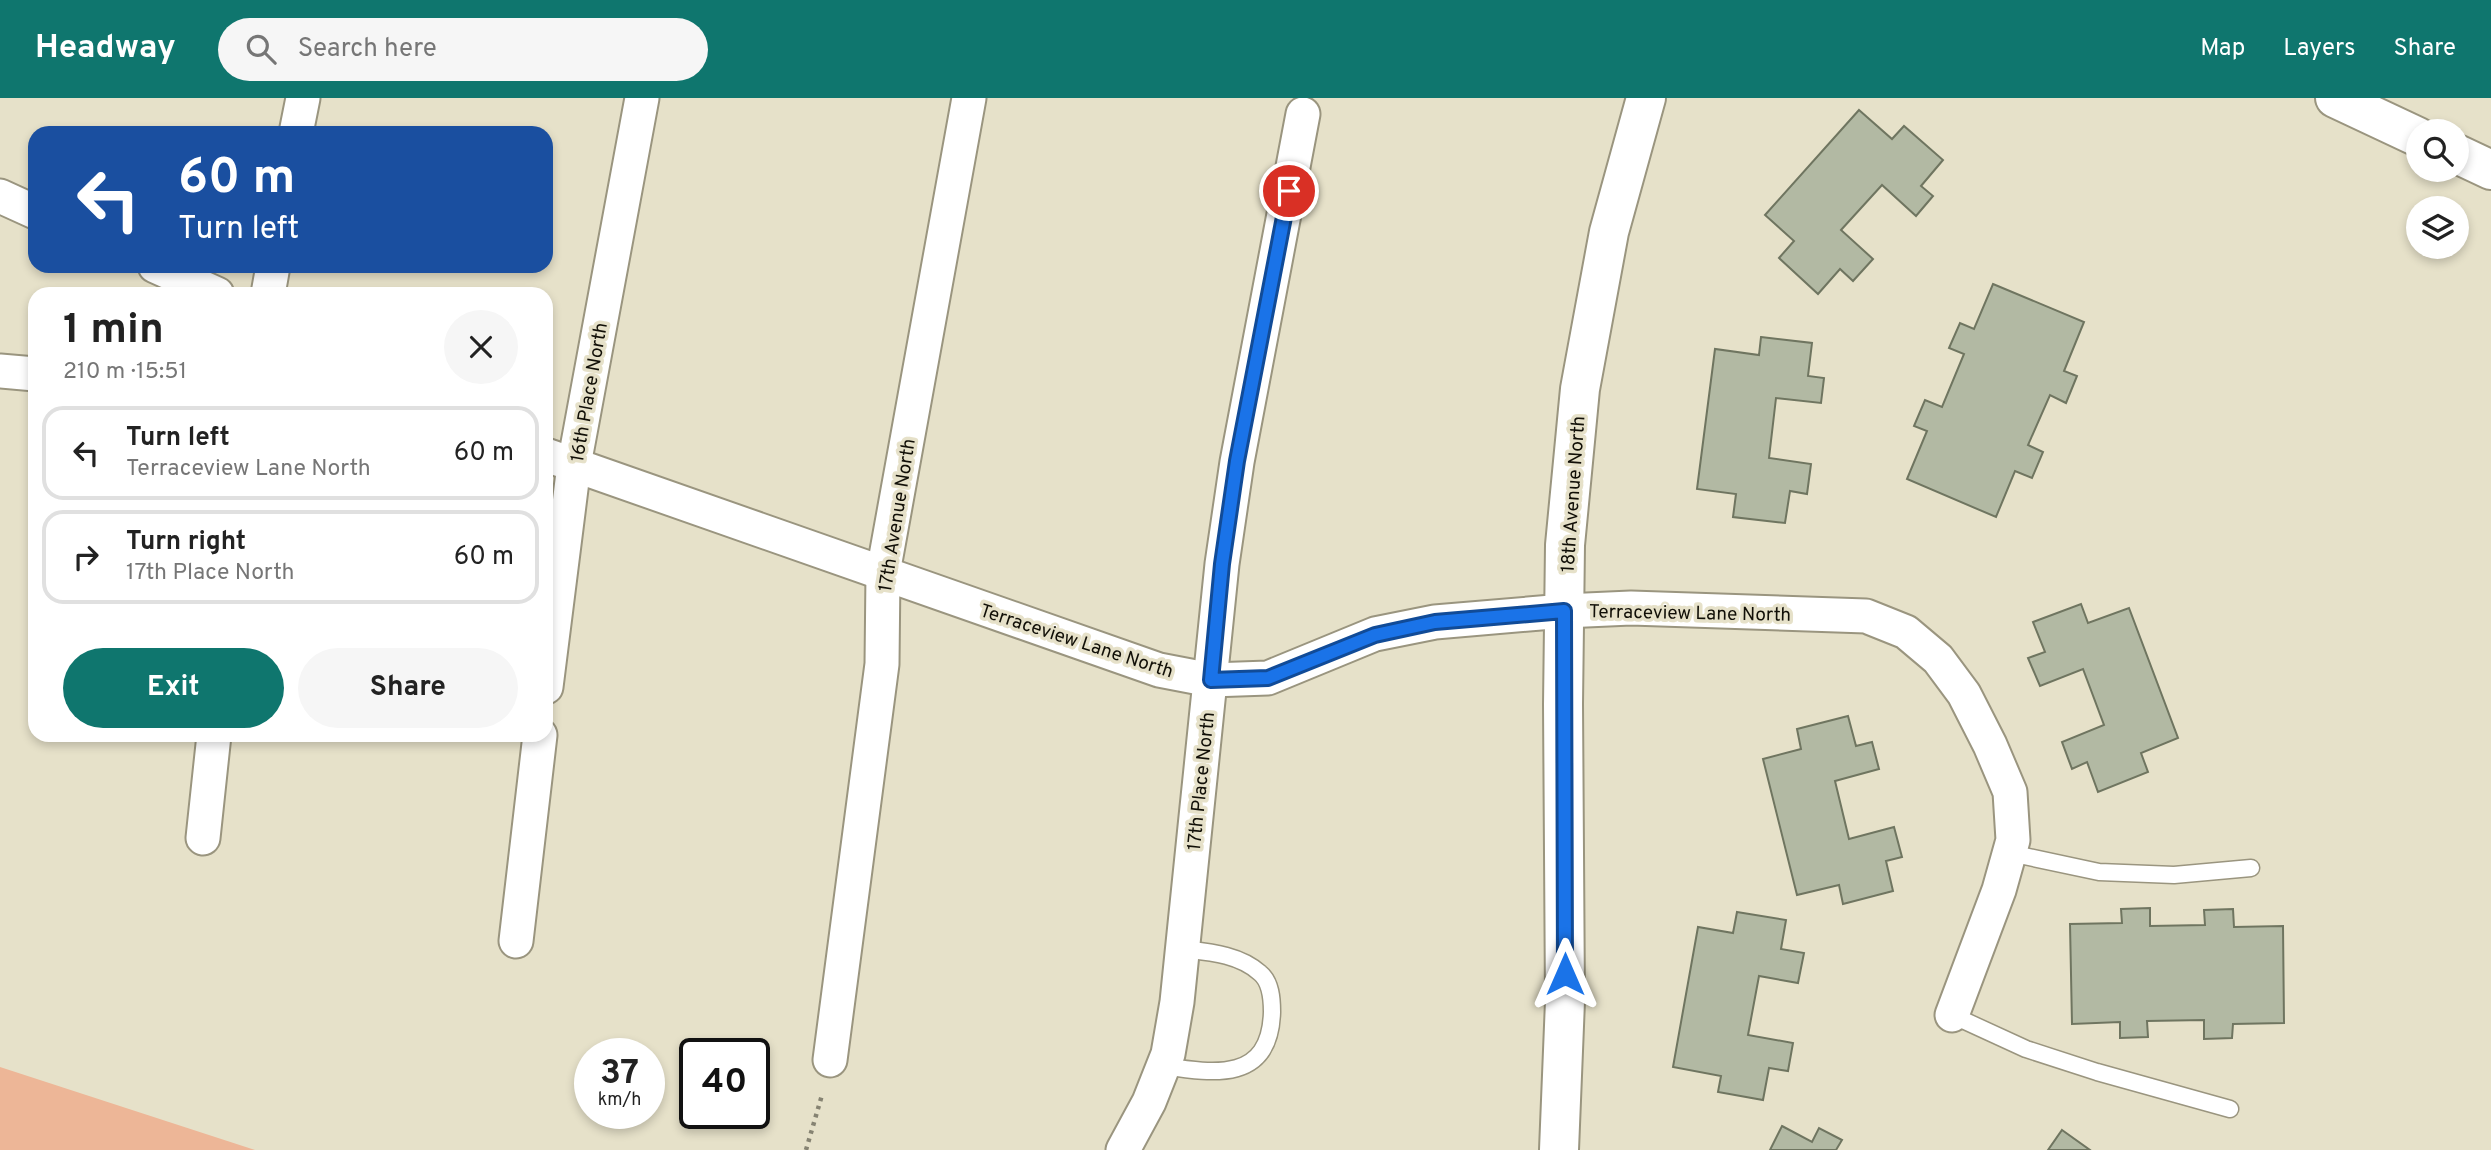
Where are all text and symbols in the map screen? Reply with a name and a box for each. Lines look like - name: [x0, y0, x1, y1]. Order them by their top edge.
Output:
- search box: [218, 18, 708, 81]
- text: Headway: [35, 28, 176, 70]
- icon: search: [242, 30, 280, 68]
- text: Search here: [298, 33, 437, 66]
- text: Map: [2200, 34, 2245, 64]
- text: Layers: [2283, 34, 2355, 64]
- text: Share: [2393, 34, 2456, 64]
- map controls: [2406, 119, 2469, 259]
- button: search: [2406, 119, 2469, 182]
- text: 60 m: [178, 149, 296, 211]
- icon: left: [63, 154, 154, 245]
- pin: [1259, 161, 1319, 221]
- icon: arrive: [1270, 172, 1308, 210]
- button: layers: [2406, 196, 2469, 259]
- text: Turn left: [178, 210, 299, 250]
- text: 1 min: [63, 305, 164, 358]
- button: close: [444, 310, 518, 384]
- street label: 16th Place North: [566, 321, 614, 464]
- text: 210 m · 15:51: [63, 358, 187, 387]
- street label: 18th Avenue North: [1557, 415, 1591, 573]
- text: Turn left: [126, 422, 230, 455]
- icon: left: [67, 434, 105, 472]
- text: 60 m: [454, 437, 514, 470]
- street label: 17th Avenue North: [874, 437, 922, 594]
- text: Terraceview Lane North: [126, 455, 371, 484]
- text: Turn right: [126, 526, 246, 559]
- icon: right: [67, 538, 105, 576]
- text: 60 m: [454, 541, 514, 574]
- text: 17th Place North: [126, 559, 294, 588]
- street label: Terraceview Lane North: [977, 599, 1176, 685]
- street label: Terraceview Lane North: [1589, 600, 1791, 628]
- button: Exit: [63, 648, 284, 728]
- button: Share: [298, 648, 518, 728]
- street label: 17th Place North: [1183, 711, 1221, 852]
- position arrow: [1528, 937, 1602, 1011]
- speed limit sign: 40: [679, 1038, 770, 1129]
- text: 37: [600, 1052, 639, 1096]
- text: km/h: [598, 1089, 641, 1112]

